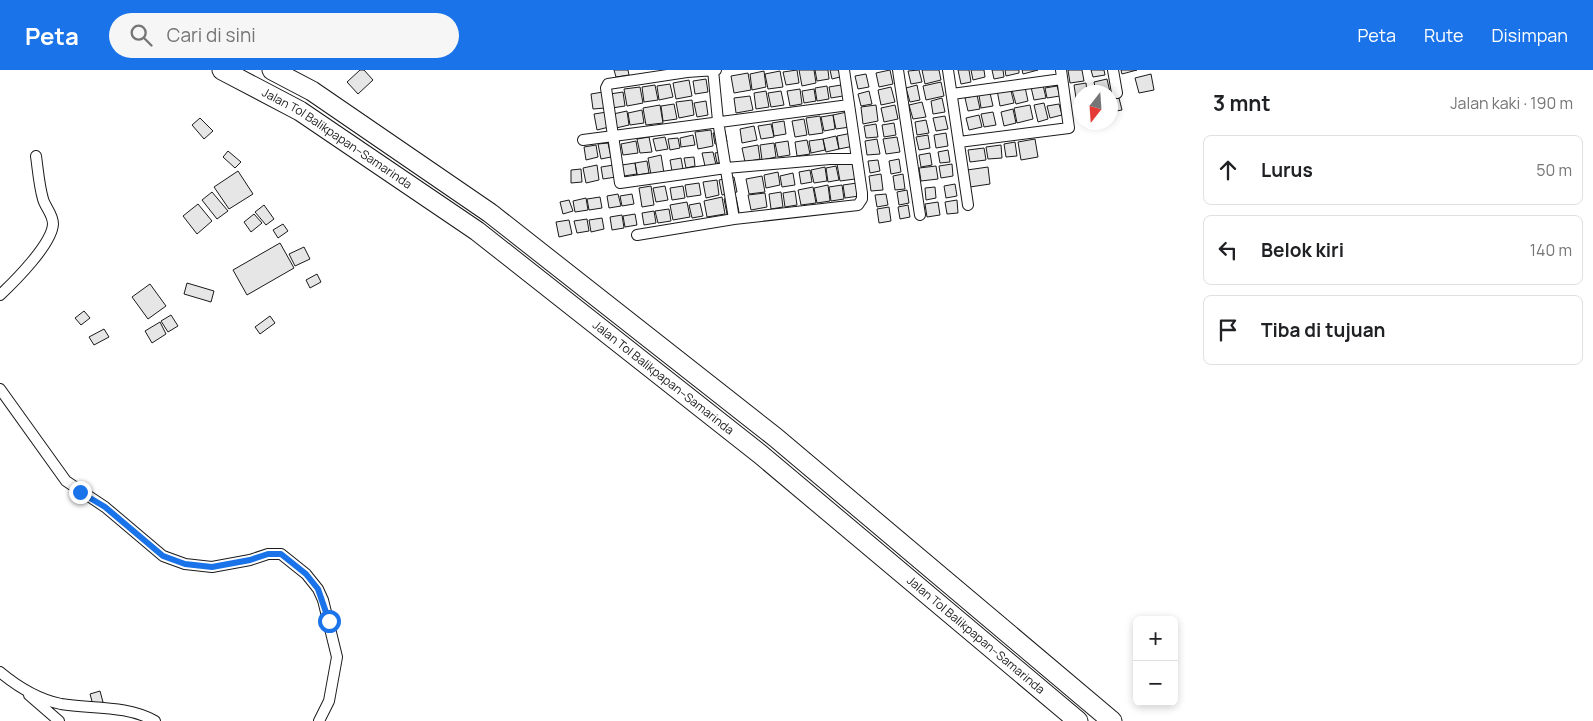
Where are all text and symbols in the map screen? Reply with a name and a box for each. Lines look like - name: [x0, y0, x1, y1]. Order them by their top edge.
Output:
- search box: [109, 13, 459, 58]
- text: Peta: [25, 19, 79, 52]
- icon: search: [127, 21, 155, 49]
- text: Cari di sini: [167, 22, 256, 48]
- text: Peta: [1357, 23, 1396, 47]
- text: Rute: [1424, 23, 1463, 47]
- text: Disimpan: [1491, 23, 1568, 47]
- street label: Jalan Tol Balikpapan–Samarinda: [259, 84, 416, 193]
- north arrow: [1073, 85, 1118, 130]
- text: 3 mnt: [1213, 89, 1271, 117]
- text: Jalan kaki · 190 m: [1450, 92, 1573, 114]
- icon: ahead: [1214, 156, 1242, 184]
- text: Lurus: [1261, 157, 1313, 183]
- text: 50 m: [1536, 159, 1572, 181]
- icon: left: [1214, 236, 1242, 264]
- text: Belok kiri: [1261, 237, 1344, 263]
- text: 140 m: [1530, 239, 1572, 261]
- street label: Jalan Tol Balikpapan–Samarinda: [589, 316, 738, 438]
- icon: arrive: [1214, 316, 1242, 344]
- text: Tiba di tujuan: [1261, 317, 1385, 343]
- route end: [69, 481, 92, 504]
- street label: Jalan Tol Balikpapan–Samarinda: [903, 572, 1049, 698]
- route start: [318, 610, 341, 633]
- map controls: [1133, 616, 1178, 706]
- button: +: [1133, 616, 1178, 661]
- button: −: [1133, 661, 1178, 706]

